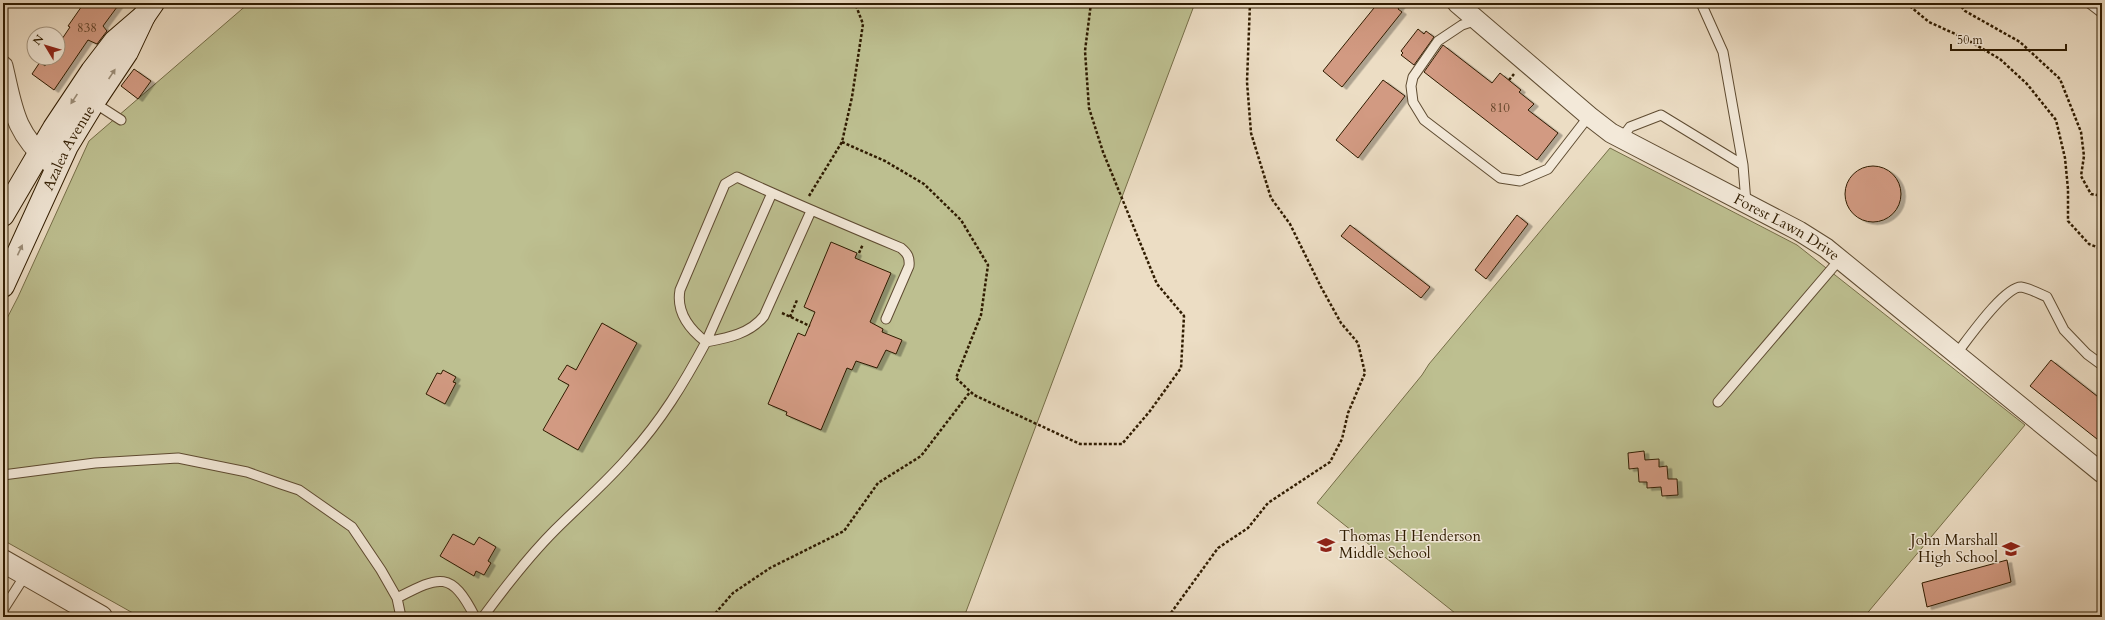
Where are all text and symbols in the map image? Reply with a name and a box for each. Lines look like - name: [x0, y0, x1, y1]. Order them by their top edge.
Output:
- house number: 838: [77, 19, 97, 37]
- north arrow: [26, 26, 66, 66]
- scale bar: [1951, 26, 2066, 52]
- text: N: [30, 31, 48, 49]
- text: 50 m: [1957, 32, 1984, 48]
- one-way arrow: [109, 68, 116, 80]
- one-way arrow: [70, 93, 78, 104]
- house number: 810: [1490, 99, 1510, 117]
- street label: Azalea Avenue: [38, 101, 100, 194]
- street label: Forest Lawn Drive: [1730, 189, 1844, 265]
- one-way arrow: [17, 245, 23, 256]
- place label: Thomas H Henderson Middle School: [1339, 526, 1481, 563]
- place label: John Marshall High School: [1909, 530, 1998, 567]
- school or university icon: Thomas H Henderson Middle School: [1316, 535, 1336, 555]
- school or university icon: John Marshall High School: [2001, 539, 2021, 559]

